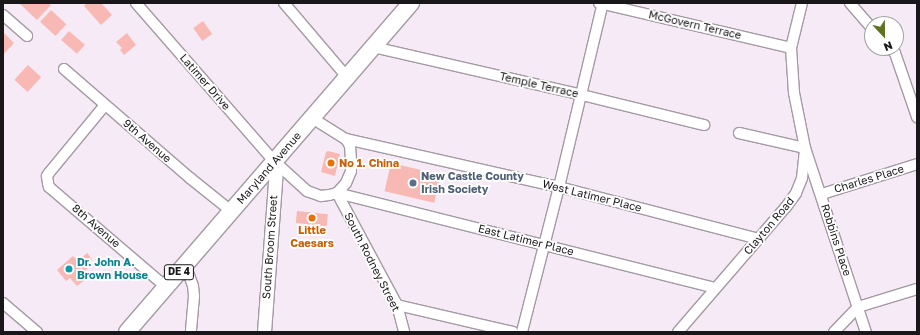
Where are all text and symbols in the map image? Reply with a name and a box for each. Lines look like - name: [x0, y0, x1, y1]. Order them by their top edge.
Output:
- street label: McGovern Terrace: [647, 8, 743, 42]
- north arrow: [864, 16, 904, 56]
- text: N: [882, 39, 895, 54]
- street label: Latimer Drive: [177, 51, 233, 113]
- street label: Temple Terrace: [498, 70, 580, 100]
- street label: 9th Avenue: [120, 117, 174, 165]
- street label: Maryland Avenue: [234, 129, 304, 207]
- place label: No 1. China: [339, 156, 399, 170]
- marker: No 1. China: [326, 158, 336, 168]
- street label: Charles Place: [832, 162, 906, 196]
- place label: New Castle County Irish Society: [421, 170, 524, 196]
- street label: West Latimer Place: [541, 177, 643, 215]
- marker: New Castle County Irish Society: [408, 178, 418, 188]
- street label: South Broom Street: [260, 195, 280, 299]
- street label: Clayton Road: [741, 195, 797, 257]
- street label: 8th Avenue: [69, 202, 123, 250]
- street label: Robbins Place: [818, 202, 854, 278]
- street label: South Rodney Street: [341, 210, 403, 314]
- marker: Little Caesars: [307, 213, 317, 223]
- street label: East Latimer Place: [477, 222, 575, 258]
- place label: Little Caesars: [290, 224, 334, 250]
- place label: Dr. John A. Brown House: [77, 256, 148, 282]
- marker: Dr. John A. Brown House: [64, 264, 74, 274]
- road number: DE 4: [163, 264, 195, 280]

